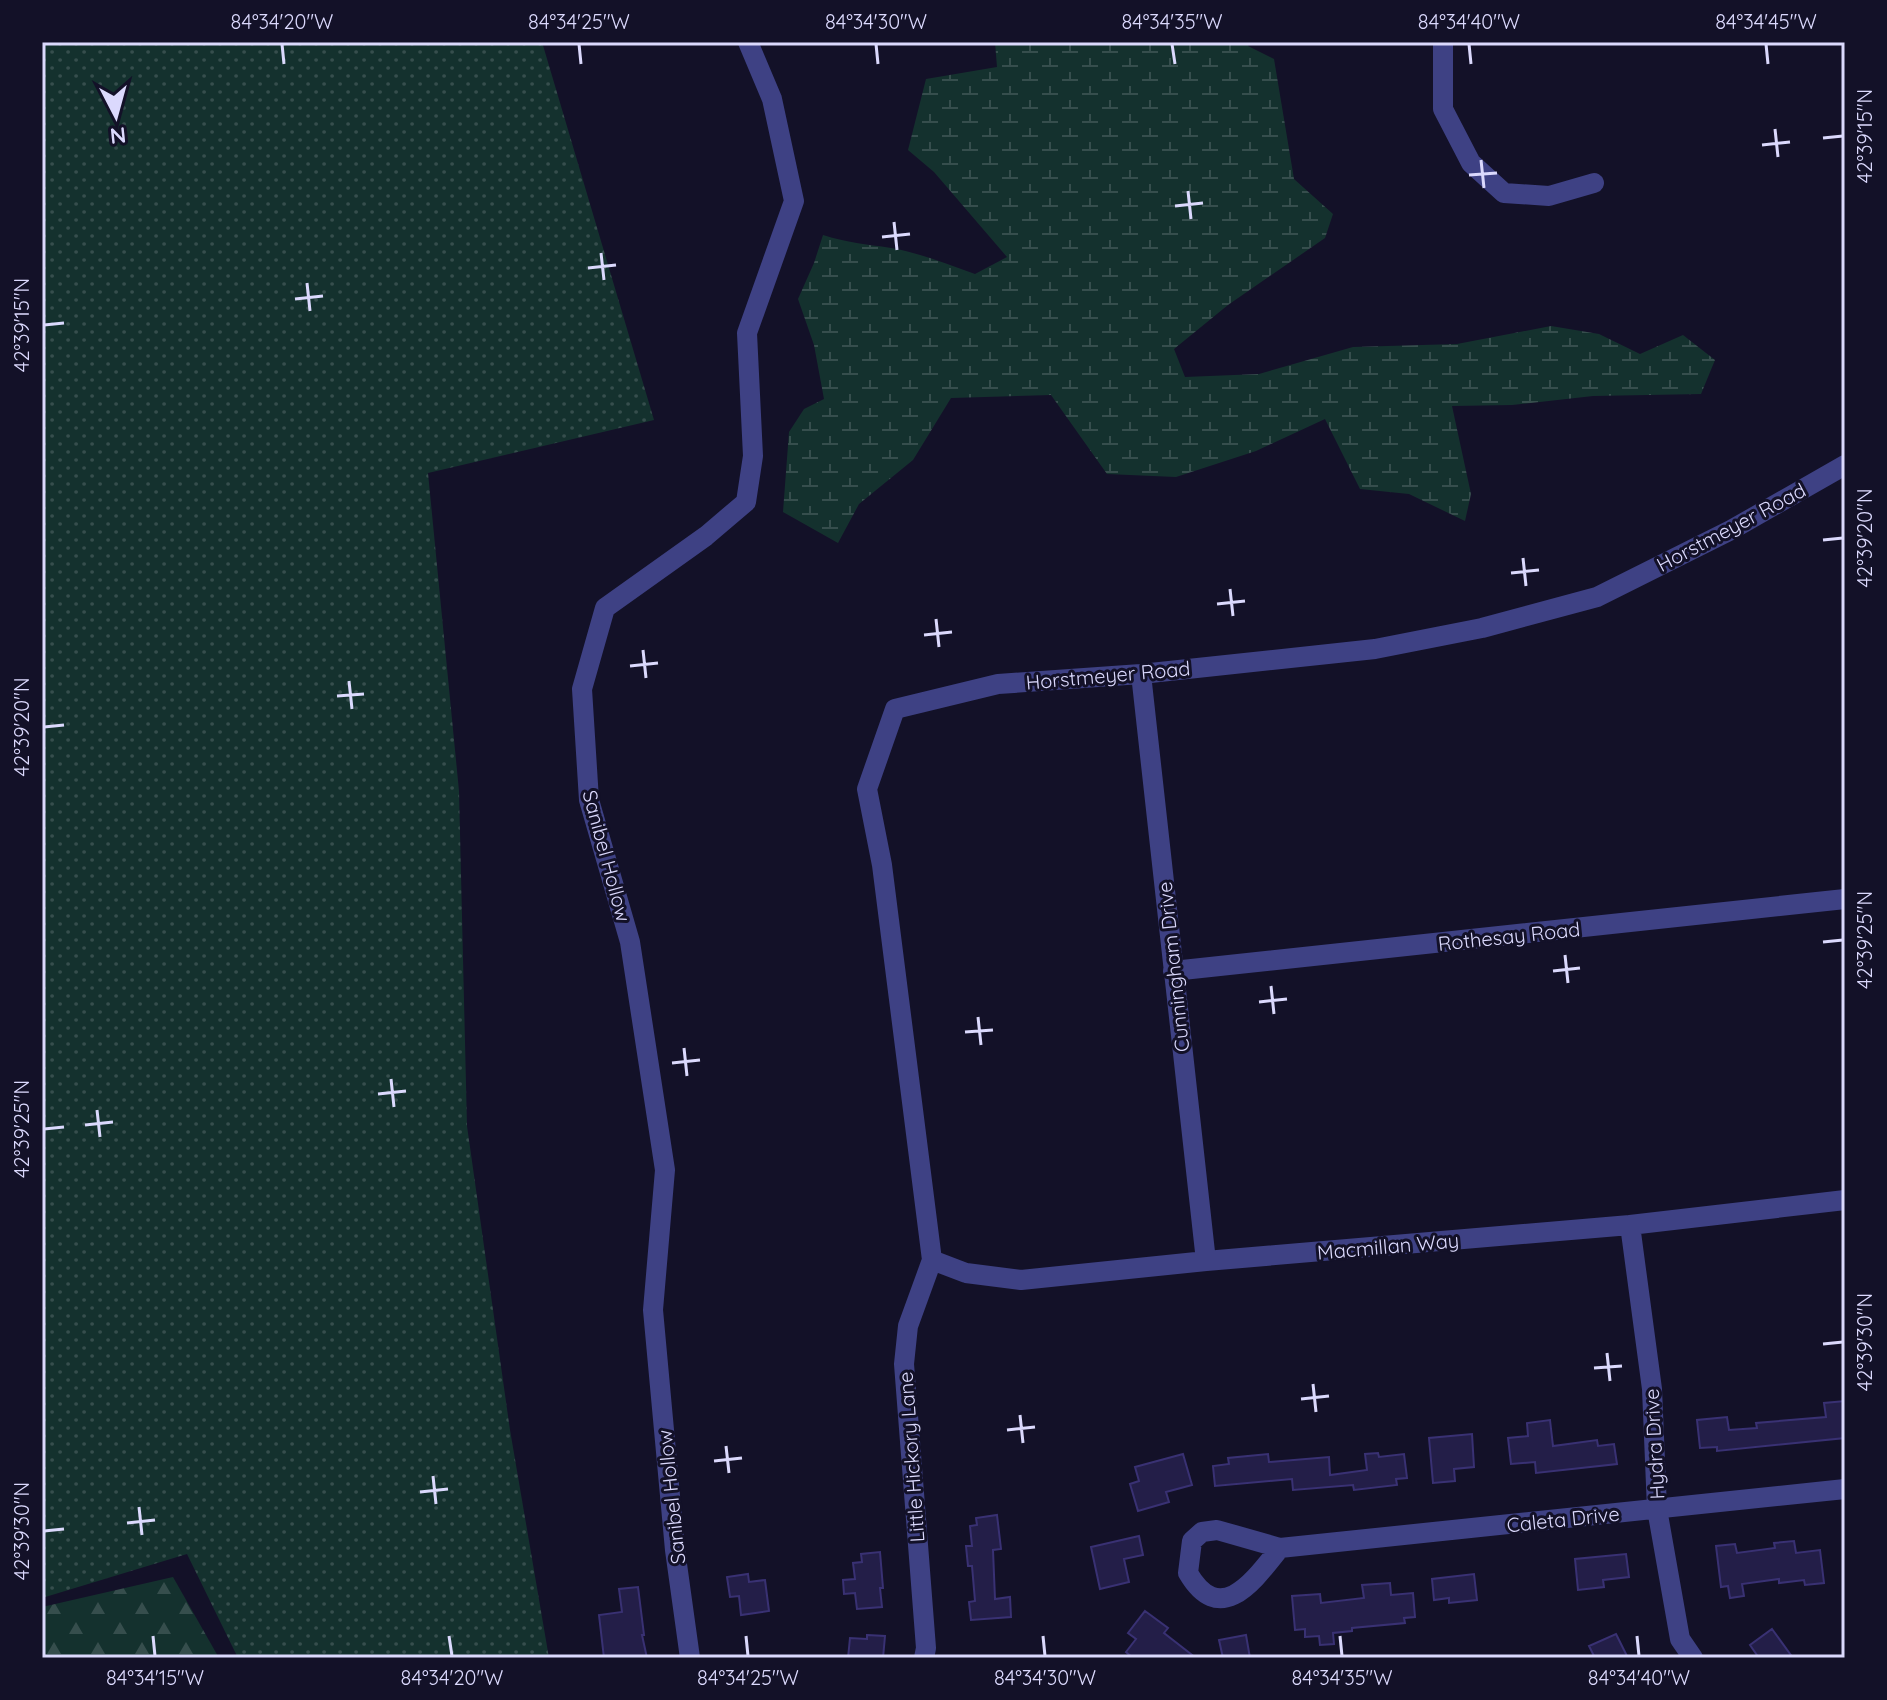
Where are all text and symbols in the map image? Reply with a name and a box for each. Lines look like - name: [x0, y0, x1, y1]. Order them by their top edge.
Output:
- text: 84°34'20"W: [231, 9, 333, 34]
- text: 84°34'25"W: [528, 9, 630, 34]
- text: 84°34'30"W: [825, 9, 927, 34]
- text: 84°34'35"W: [1121, 9, 1223, 34]
- text: 84°34'40"W: [1418, 9, 1520, 34]
- text: 84°34'45"W: [1715, 9, 1817, 34]
- north arrow: [76, 76, 156, 156]
- text: 42°39'15"N: [1852, 89, 1877, 183]
- text: N: [109, 121, 128, 151]
- text: 42°39'15"N: [9, 278, 34, 372]
- street label: Horstmeyer Road: [1652, 477, 1810, 577]
- text: 42°39'20"N: [1852, 489, 1877, 587]
- street label: Horstmeyer Road: [1025, 655, 1191, 695]
- text: 42°39'20"N: [9, 678, 34, 776]
- street label: Sanibel Hollow: [577, 787, 637, 925]
- street label: Cunningham Drive: [1152, 881, 1194, 1053]
- text: 42°39'25"N: [1852, 891, 1877, 989]
- street label: Rothesay Road: [1437, 916, 1581, 956]
- text: 42°39'25"N: [9, 1080, 34, 1178]
- street label: Macmillan Way: [1316, 1227, 1460, 1265]
- text: 42°39'30"N: [1852, 1293, 1877, 1391]
- street label: Little Hickory Lane: [893, 1371, 929, 1543]
- street label: Hydra Drive: [1639, 1388, 1669, 1500]
- street label: Sanibel Hollow: [651, 1428, 691, 1566]
- text: 42°39'30"N: [9, 1482, 34, 1580]
- street label: Caleta Drive: [1505, 1501, 1621, 1537]
- text: 84°34'15"W: [106, 1665, 204, 1690]
- text: 84°34'20"W: [401, 1665, 503, 1690]
- text: 84°34'25"W: [697, 1665, 799, 1690]
- text: 84°34'30"W: [994, 1665, 1096, 1690]
- text: 84°34'35"W: [1291, 1665, 1393, 1690]
- text: 84°34'40"W: [1588, 1665, 1690, 1690]

